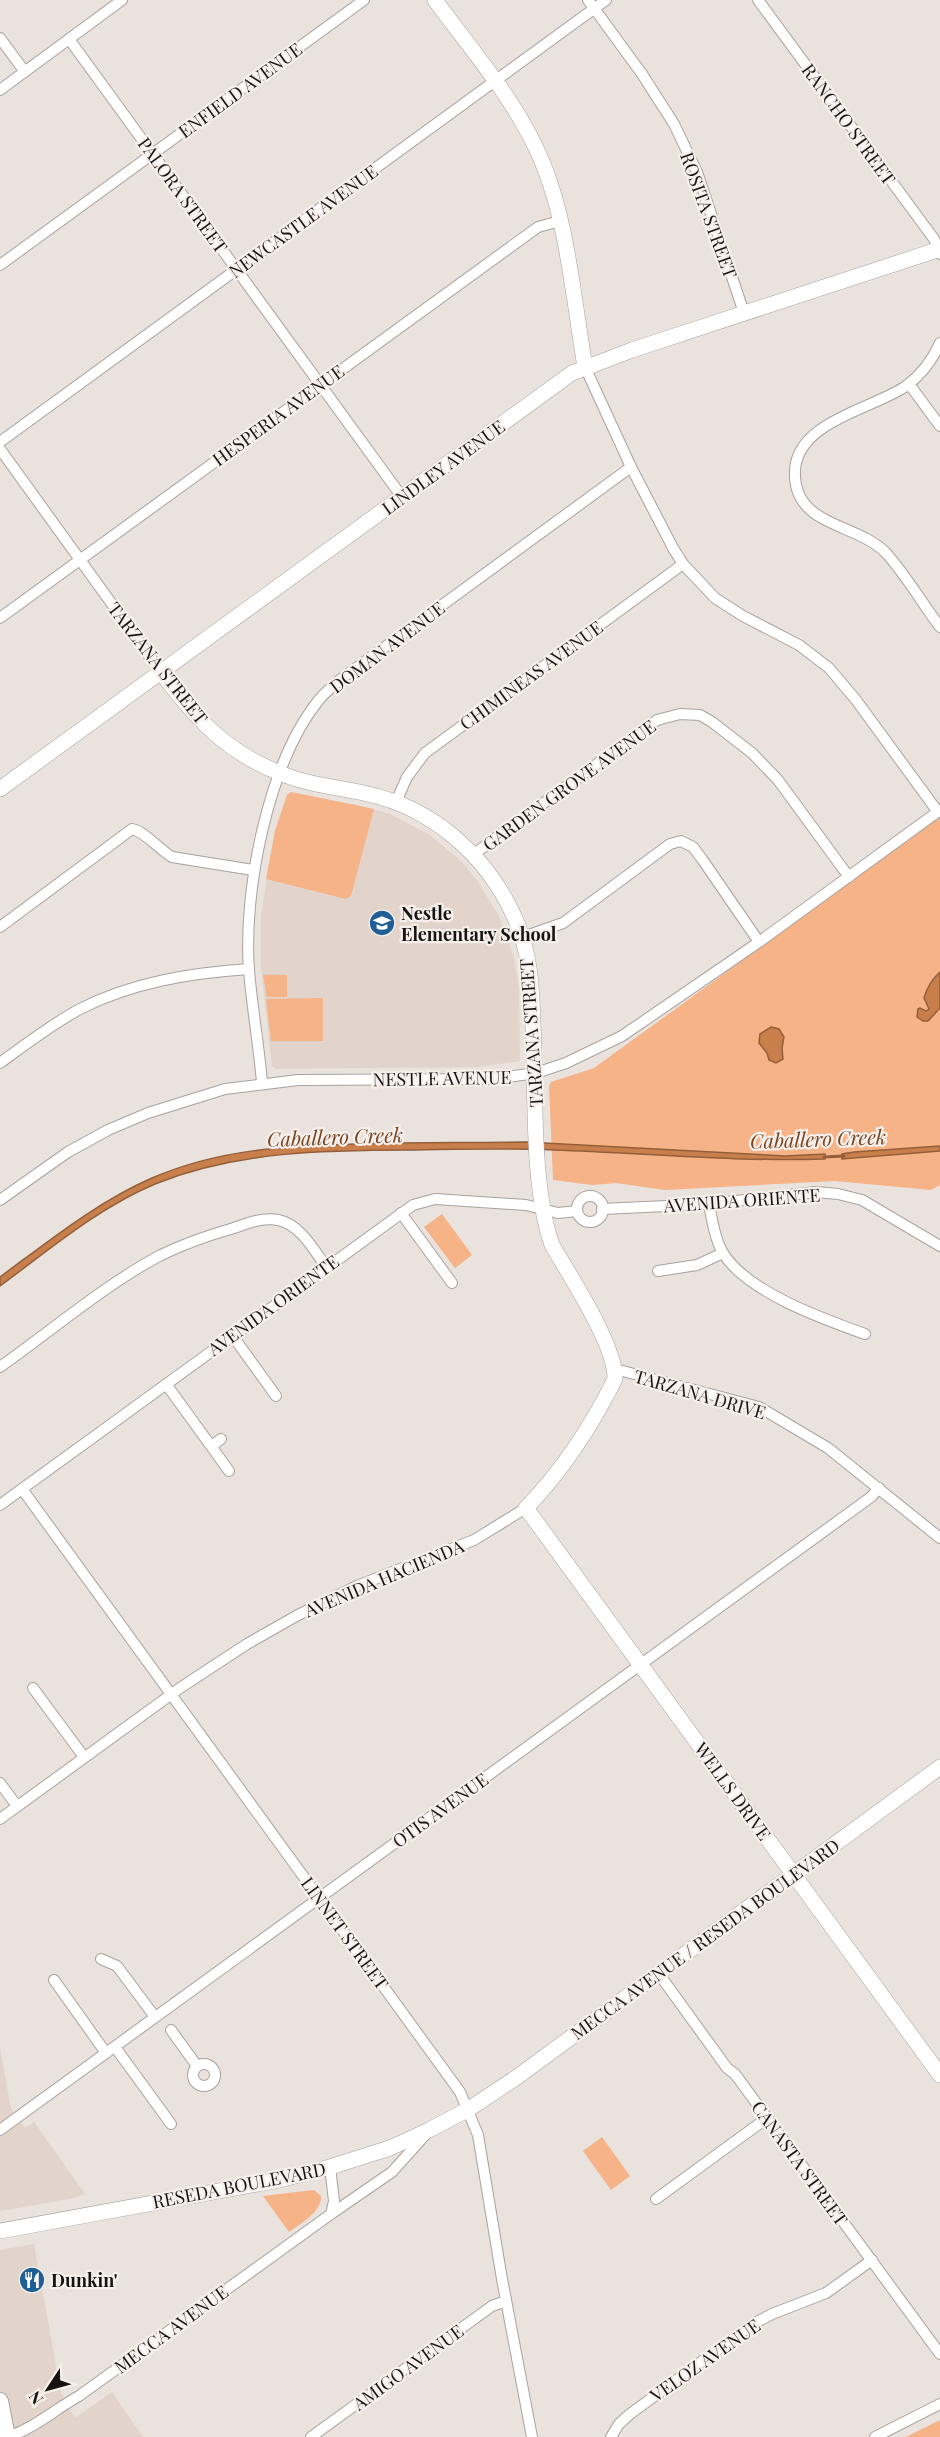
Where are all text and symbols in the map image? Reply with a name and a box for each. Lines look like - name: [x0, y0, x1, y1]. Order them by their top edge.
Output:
- street label: ENFIELD AVENUE: [173, 37, 307, 143]
- street label: RANCHO STREET: [797, 58, 901, 190]
- street label: PALORA STREET: [133, 132, 233, 258]
- street label: ROSITA STREET: [675, 149, 743, 281]
- street label: NEWCASTLE AVENUE: [224, 159, 382, 283]
- street label: HESPERIA AVENUE: [207, 359, 349, 471]
- street label: LINDLEY AVENUE: [377, 414, 509, 520]
- street label: DOMAN AVENUE: [325, 596, 449, 698]
- street label: TARZANA STREET: [103, 597, 213, 729]
- street label: CHIMINEAS AVENUE: [455, 615, 607, 735]
- street label: GARDEN GROVE AVENUE: [478, 714, 660, 856]
- place label: Nestle Elementary School: [401, 901, 557, 946]
- school or university icon: Nestle Elementary School: [367, 908, 397, 938]
- street label: TARZANA STREET: [514, 958, 548, 1108]
- street label: NESTLE AVENUE: [372, 1065, 512, 1091]
- water label: Caballero Creek: [267, 1120, 403, 1152]
- water label: Caballero Creek: [750, 1122, 886, 1154]
- street label: AVENIDA ORIENTE: [662, 1183, 821, 1218]
- street label: AVENIDA ORIENTE: [202, 1249, 344, 1361]
- street label: TARZANA DRIVE: [631, 1364, 769, 1424]
- street label: AVENIDA HACIENDA: [300, 1533, 468, 1623]
- street label: WELLS DRIVE: [689, 1736, 777, 1845]
- street label: OTIS AVENUE: [387, 1767, 493, 1853]
- street label: MECCA AVENUE / RESEDA BOULEVARD: [566, 1833, 844, 2045]
- street label: LINNET STREET: [296, 1872, 394, 1994]
- street label: CANASTA STREET: [747, 2096, 853, 2230]
- street label: RESEDA BOULEVARD: [150, 2156, 328, 2214]
- restaurant icon: Dunkin': [17, 2265, 47, 2295]
- place label: Dunkin': [51, 2268, 118, 2292]
- street label: MECCA AVENUE: [109, 2280, 233, 2378]
- street label: VELOZ AVENUE: [644, 2313, 765, 2408]
- street label: AMIGO AVENUE: [347, 2319, 468, 2416]
- north arrow: [18, 2359, 78, 2419]
- text: N: [23, 2387, 47, 2409]

